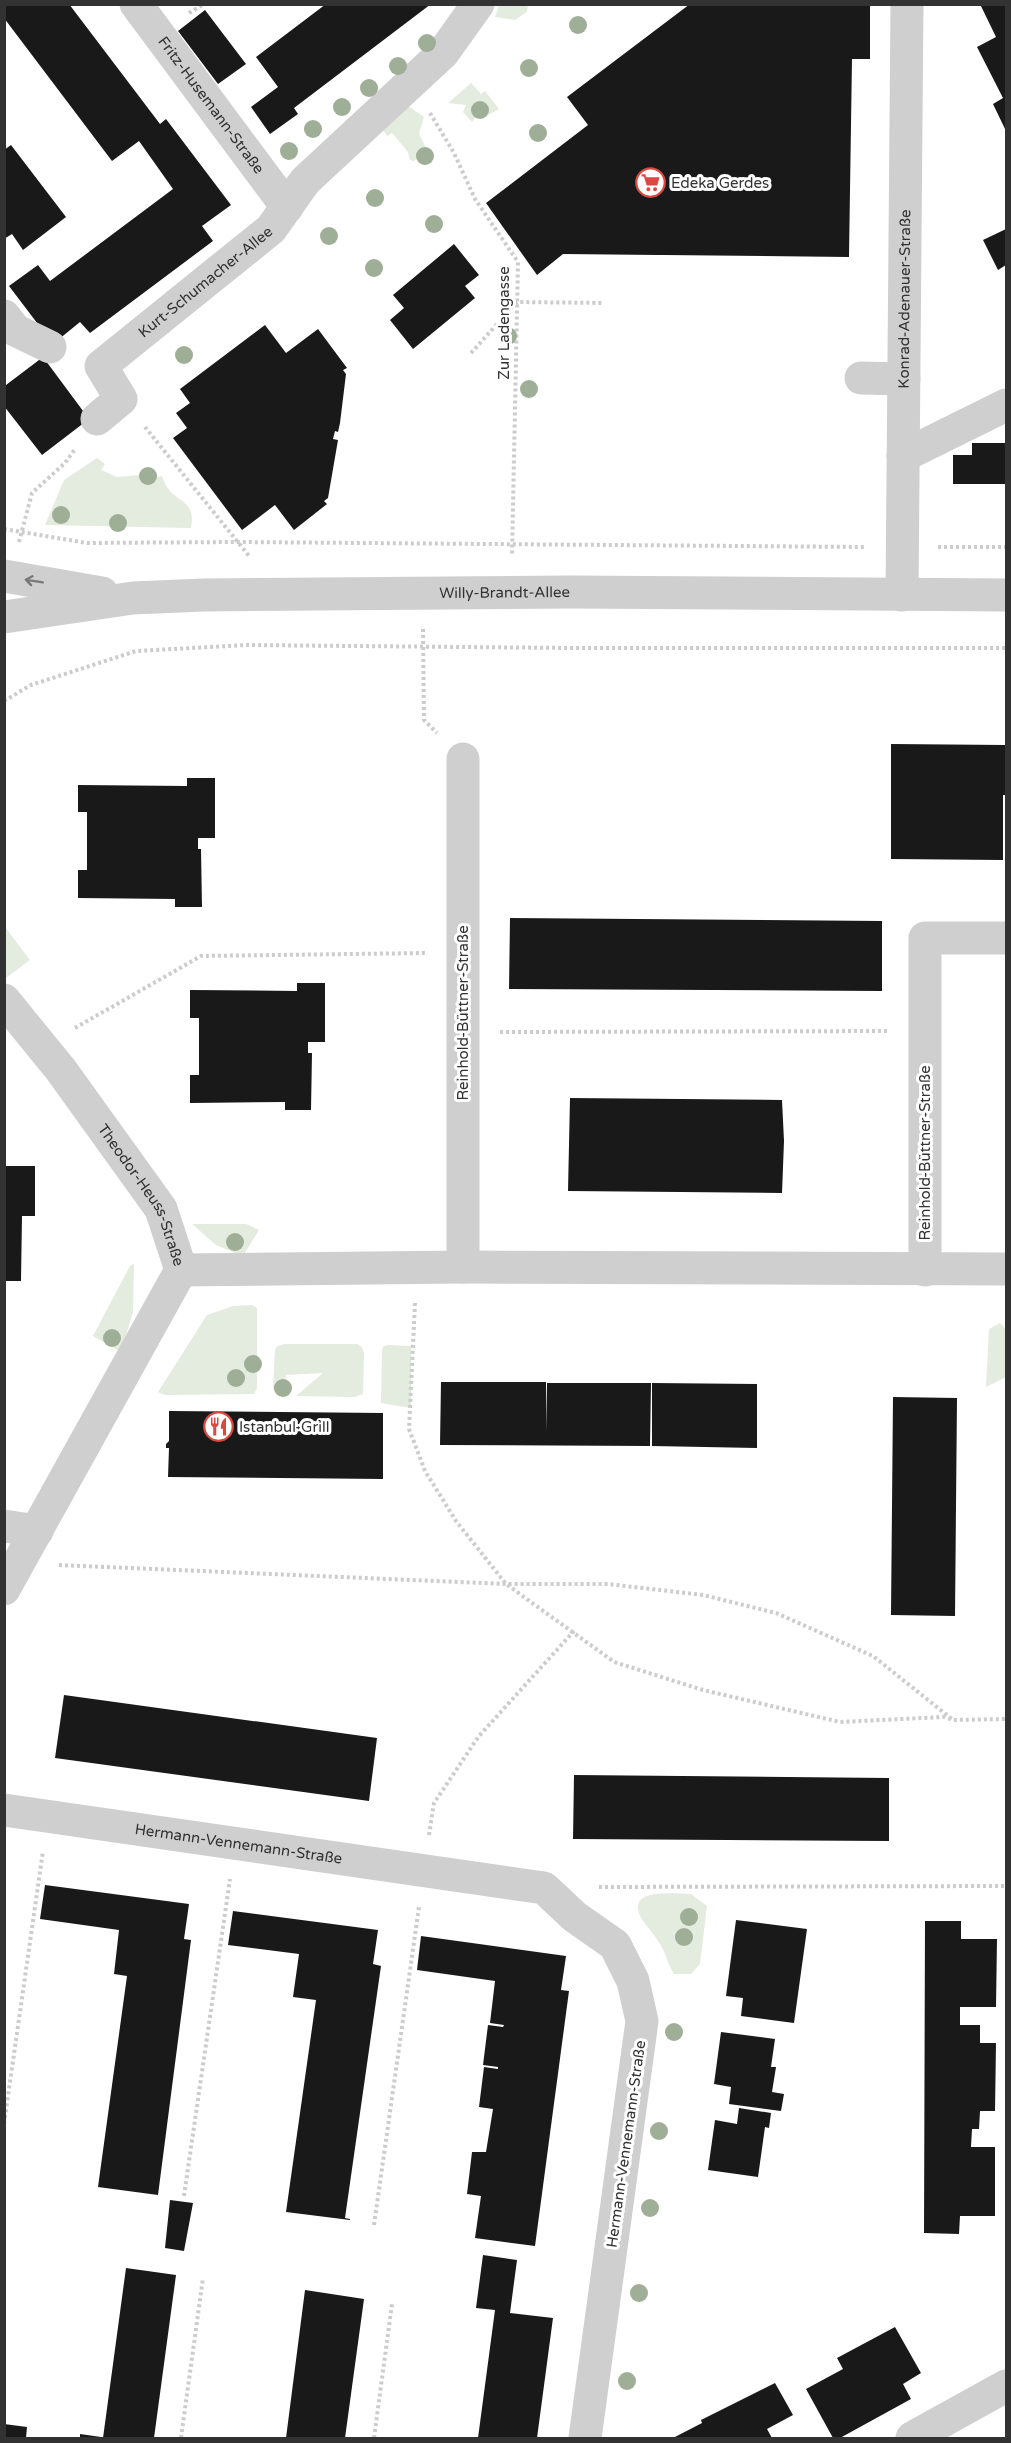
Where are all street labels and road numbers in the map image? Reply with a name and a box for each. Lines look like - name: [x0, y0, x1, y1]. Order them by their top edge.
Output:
- street label: Fritz-Husemann-Straße: [154, 33, 268, 177]
- street label: Konrad-Adenauer-Straße: [895, 209, 914, 389]
- street label: Kurt-Schumacher-Allee: [135, 222, 276, 341]
- street label: Zur Ladengasse: [495, 266, 513, 380]
- street label: Willy-Brandt-Allee: [439, 583, 570, 602]
- street label: Reinhold-Büttner-Straße: [454, 925, 472, 1101]
- street label: Reinhold-Büttner-Straße: [916, 1065, 934, 1241]
- street label: Theodor-Heuss-Straße: [94, 1121, 188, 1268]
- street label: Hermann-Vennemann-Straße: [134, 1820, 343, 1868]
- street label: Hermann-Vennemann-Straße: [603, 2039, 649, 2249]

